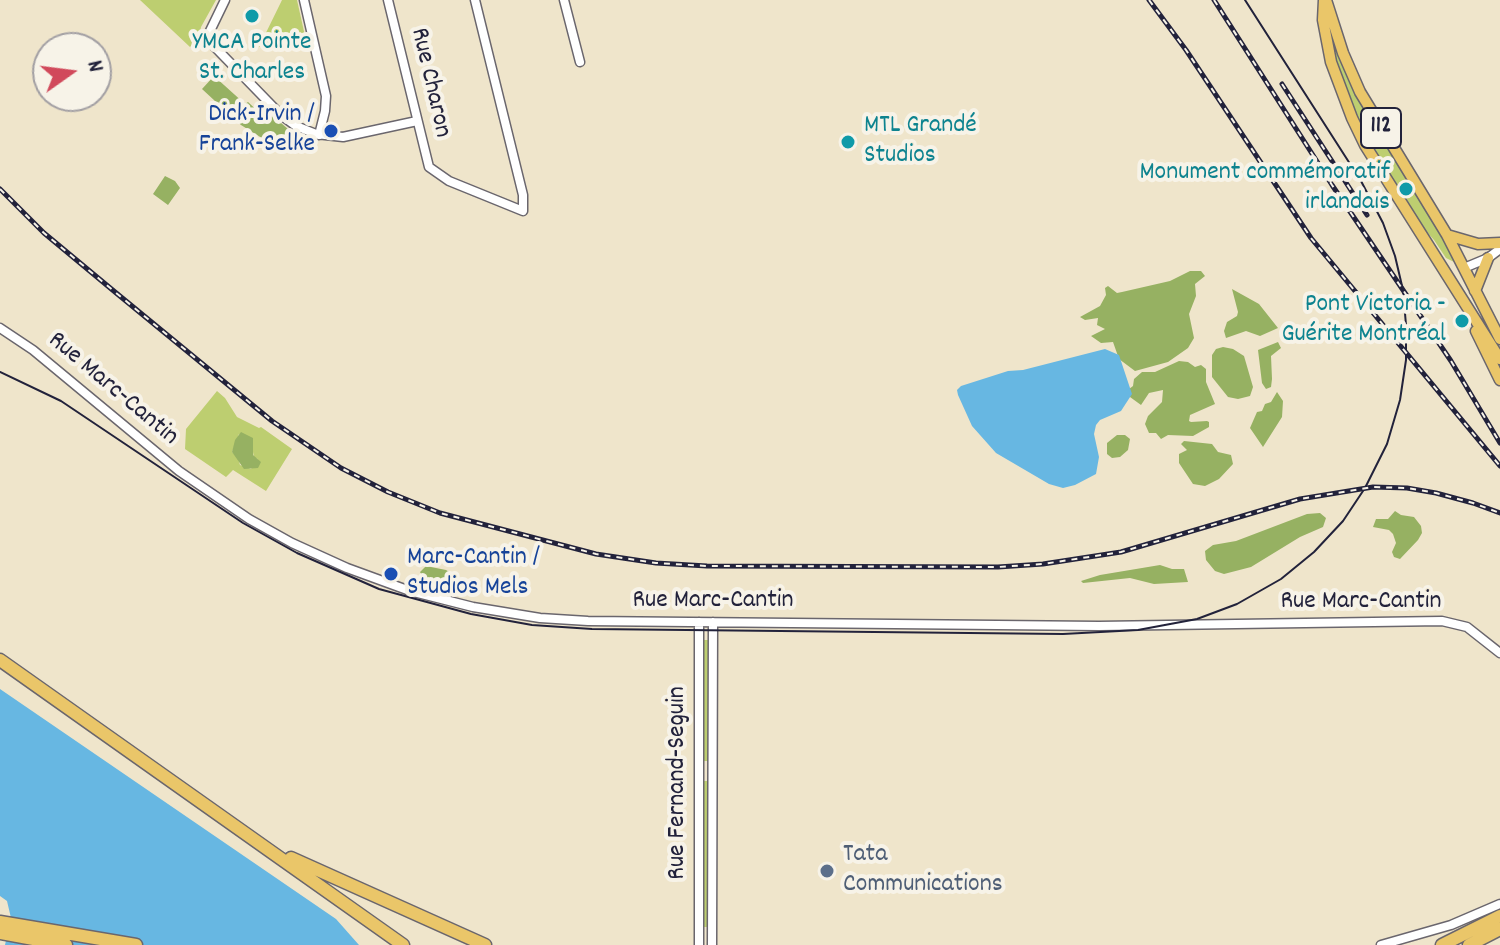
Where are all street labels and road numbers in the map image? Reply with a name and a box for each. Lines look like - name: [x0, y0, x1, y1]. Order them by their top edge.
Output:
- street label: Rue Charon: [401, 25, 457, 141]
- road number: 112: [1361, 108, 1401, 148]
- street label: Rue Marc-Cantin: [40, 326, 184, 454]
- street label: Rue Marc-Cantin: [632, 586, 794, 618]
- street label: Rue Marc-Cantin: [1280, 587, 1442, 619]
- street label: Rue Fernand-Seguin: [663, 686, 695, 880]

